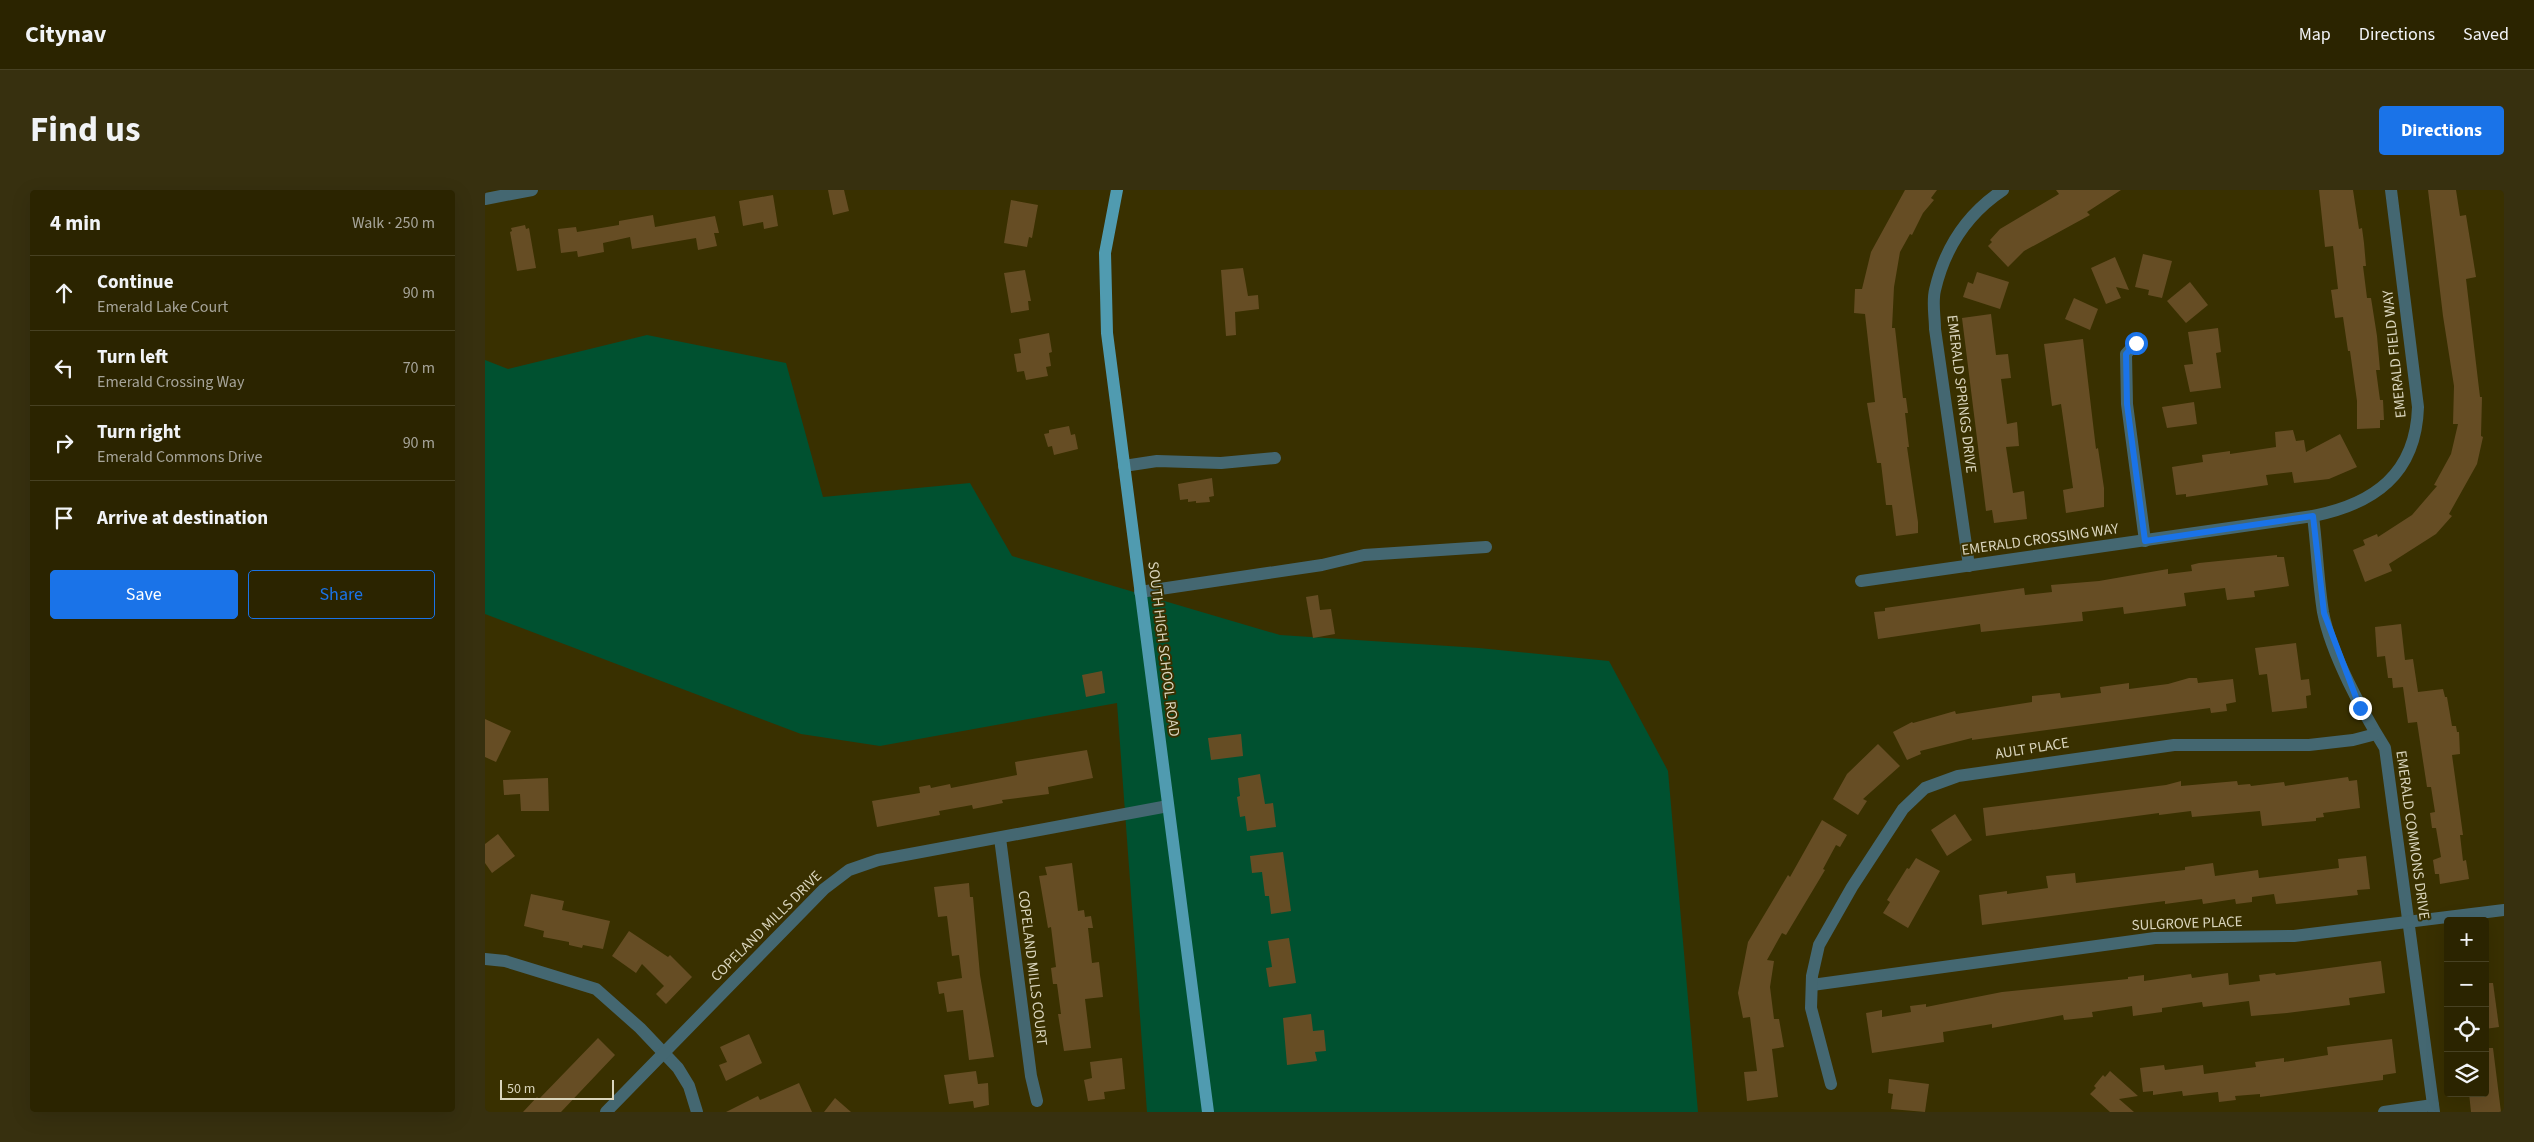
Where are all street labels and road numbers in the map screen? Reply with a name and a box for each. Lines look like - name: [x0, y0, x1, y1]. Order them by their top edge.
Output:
- street label: EMERALD FIELD WAY: [2377, 288, 2412, 419]
- street label: EMERALD SPRINGS DRIVE: [1941, 314, 1982, 474]
- street label: EMERALD CROSSING WAY: [1960, 518, 2121, 561]
- street label: SOUTH HIGH SCHOOL ROAD: [1142, 560, 1185, 738]
- street label: AULT PLACE: [1994, 732, 2071, 765]
- street label: EMERALD COMMONS DRIVE: [2390, 749, 2435, 921]
- street label: COPELAND MILLS DRIVE: [706, 866, 827, 987]
- street label: COPELAND MILLS COURT: [1013, 889, 1052, 1047]
- street label: SULGROVE PLACE: [2131, 911, 2243, 936]

